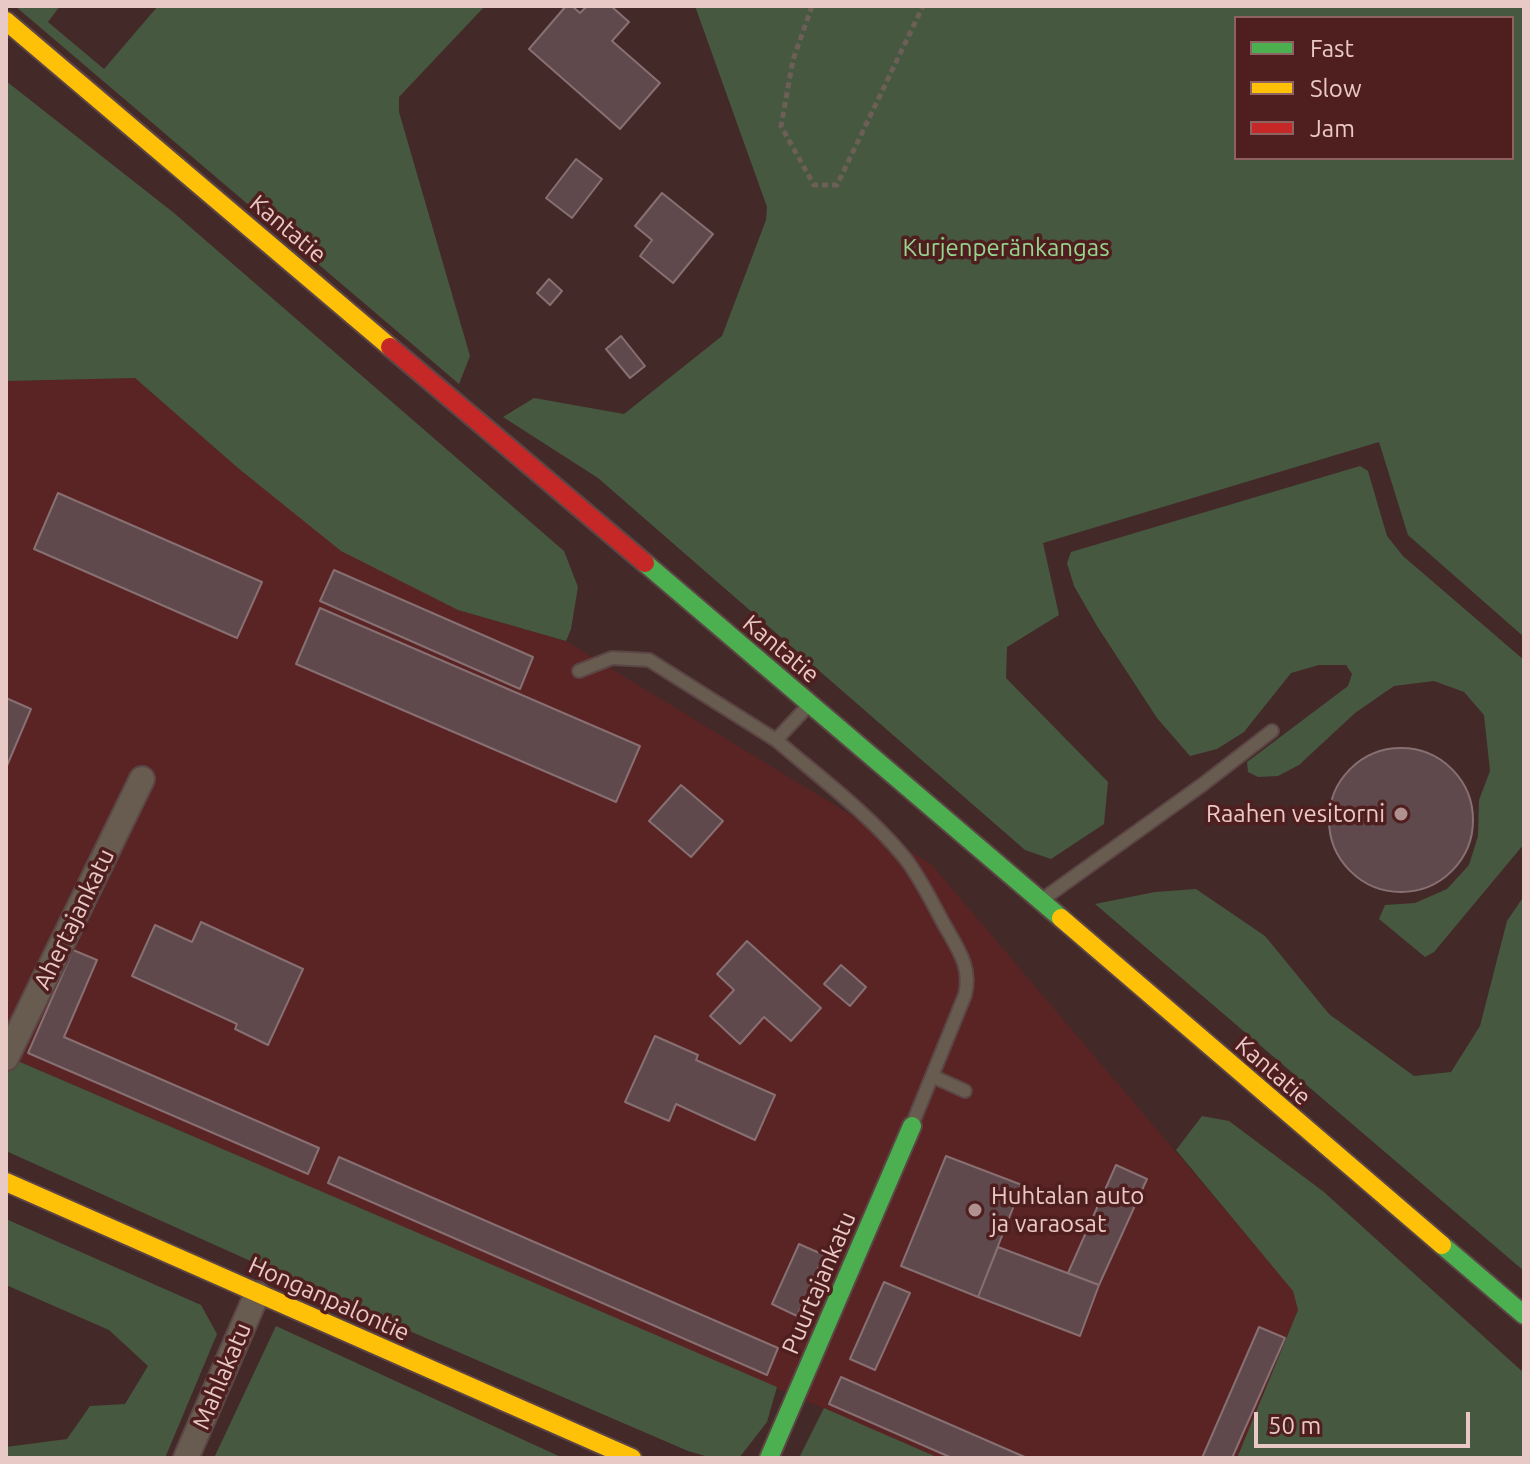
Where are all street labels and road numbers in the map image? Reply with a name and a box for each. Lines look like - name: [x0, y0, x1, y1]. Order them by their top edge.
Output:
- street label: Kantatie: [244, 189, 332, 269]
- street label: Kantatie: [737, 609, 825, 689]
- street label: Ahertajankatu: [28, 844, 120, 994]
- street label: Kantatie: [1229, 1030, 1317, 1112]
- street label: Puurtajankatu: [776, 1207, 862, 1359]
- street label: Honganpalontie: [244, 1251, 414, 1347]
- street label: Mahlakatu: [187, 1318, 257, 1434]

